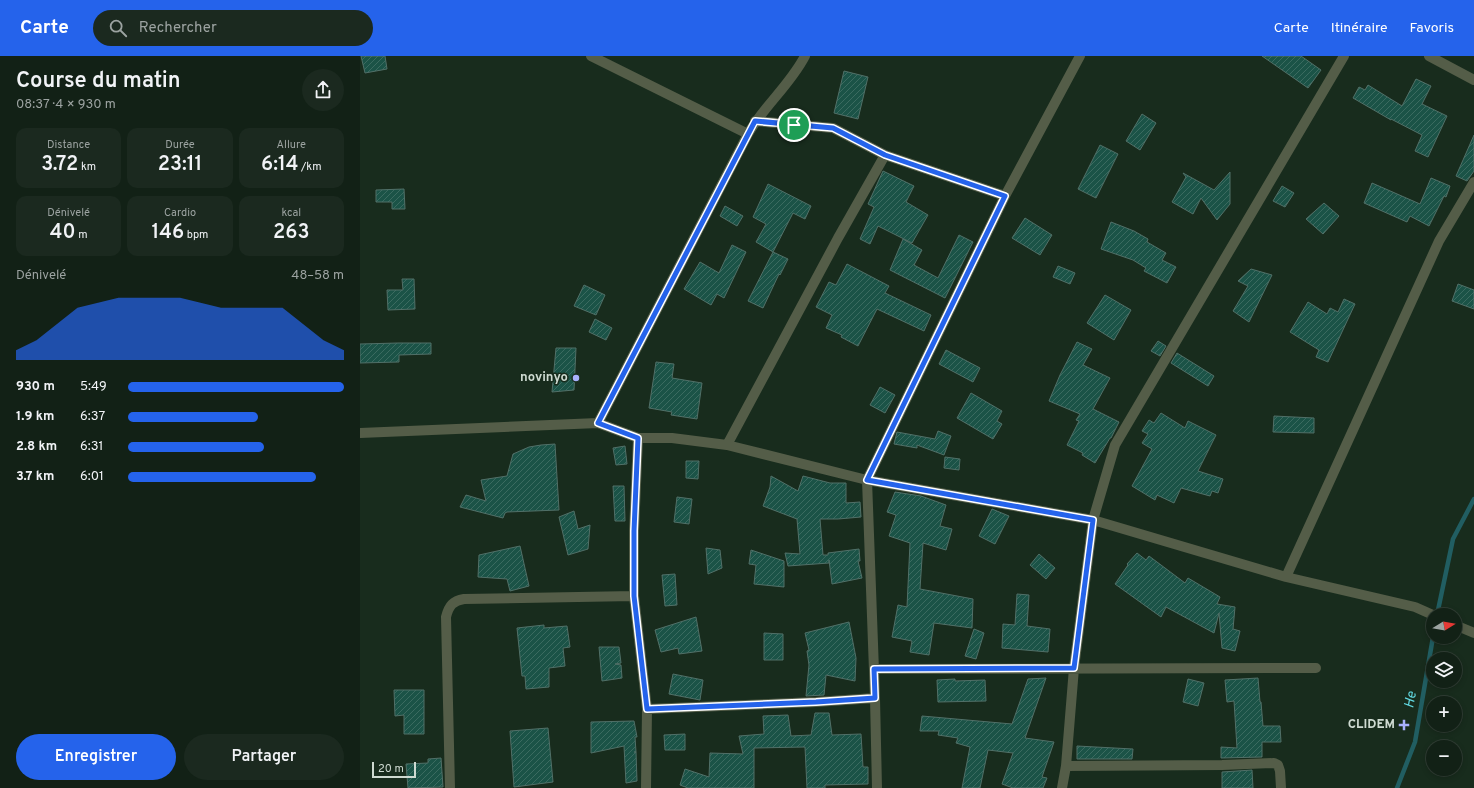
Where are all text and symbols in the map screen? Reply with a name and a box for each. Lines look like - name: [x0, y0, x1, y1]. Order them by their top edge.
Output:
- search box: [93, 10, 373, 46]
- text: Carte: [20, 16, 69, 40]
- icon: search: [107, 17, 129, 39]
- text: Rechercher: [139, 19, 217, 38]
- text: Carte: [1274, 20, 1309, 37]
- text: Itinéraire: [1331, 20, 1388, 37]
- text: Favoris: [1410, 20, 1454, 37]
- text: Course du matin: [16, 68, 181, 95]
- button: share: [302, 69, 344, 111]
- text: 08:37 · 4 × 930 m: [16, 97, 116, 113]
- pin: [777, 108, 811, 142]
- icon: arrive: [783, 114, 805, 136]
- text: Distance: [47, 138, 90, 152]
- text: Durée: [165, 138, 195, 152]
- text: Allure: [277, 138, 306, 152]
- text: 3.72: [41, 152, 78, 178]
- text: 23:11: [158, 152, 202, 178]
- text: 6:14: [261, 152, 298, 178]
- text: km: [78, 160, 96, 174]
- text: /km: [298, 160, 322, 174]
- text: Dénivelé: [47, 206, 90, 220]
- text: Cardio: [164, 206, 196, 220]
- text: kcal: [282, 206, 301, 220]
- text: 40: [50, 220, 76, 246]
- text: 146: [152, 220, 184, 246]
- text: 263: [273, 220, 310, 246]
- text: m: [76, 228, 88, 242]
- text: bpm: [184, 228, 208, 242]
- text: Dénivelé: [16, 268, 66, 284]
- text: 48–58 m: [291, 268, 344, 284]
- place label: novinyo: [520, 370, 568, 386]
- marker: novinyo: [571, 373, 581, 383]
- text: 930 m: [16, 379, 55, 395]
- text: 5:49: [80, 379, 107, 395]
- text: 1.9 km: [16, 409, 54, 425]
- text: 6:37: [80, 409, 105, 425]
- text: 2.8 km: [16, 439, 57, 455]
- text: 6:31: [80, 439, 103, 455]
- text: 3.7 km: [16, 469, 54, 485]
- text: 6:01: [80, 469, 104, 485]
- north arrow: [1426, 608, 1462, 644]
- map controls: [1426, 608, 1462, 776]
- button: layers: [1426, 652, 1462, 688]
- water label: He: [1401, 690, 1421, 710]
- button: +: [1426, 696, 1462, 732]
- place label: CLIDEM: [1348, 717, 1395, 733]
- marker: CLIDEM: [1398, 719, 1410, 731]
- button: Enregistrer: [16, 734, 176, 780]
- button: Partager: [184, 734, 344, 780]
- button: −: [1426, 740, 1462, 776]
- scale bar: [372, 760, 416, 779]
- text: 20 m: [378, 762, 404, 776]

